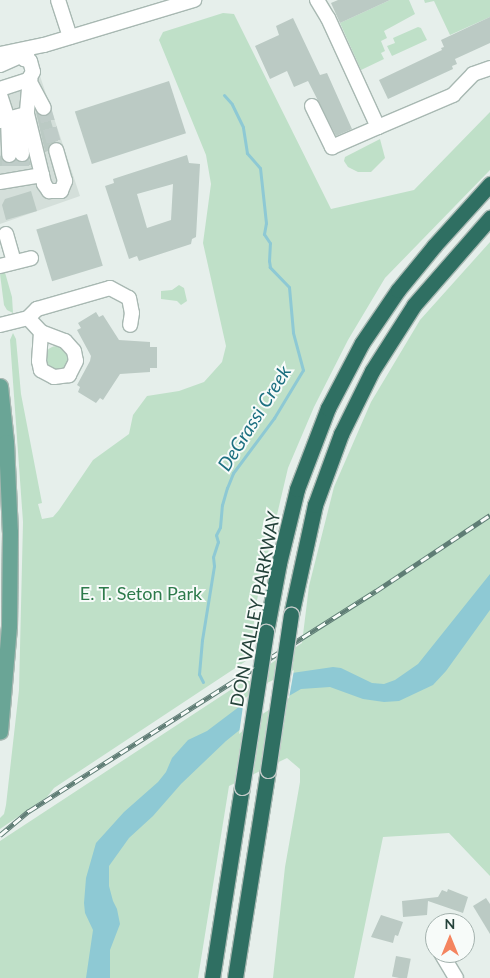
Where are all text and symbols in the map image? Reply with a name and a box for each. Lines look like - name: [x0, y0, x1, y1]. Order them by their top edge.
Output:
- water label: DeGrassi Creek: [213, 361, 295, 475]
- street label: DON VALLEY PARKWAY: [225, 509, 285, 709]
- park label: E. T. Seton Park: [79, 582, 203, 604]
- north arrow: [425, 913, 475, 963]
- text: N: [445, 915, 455, 932]

